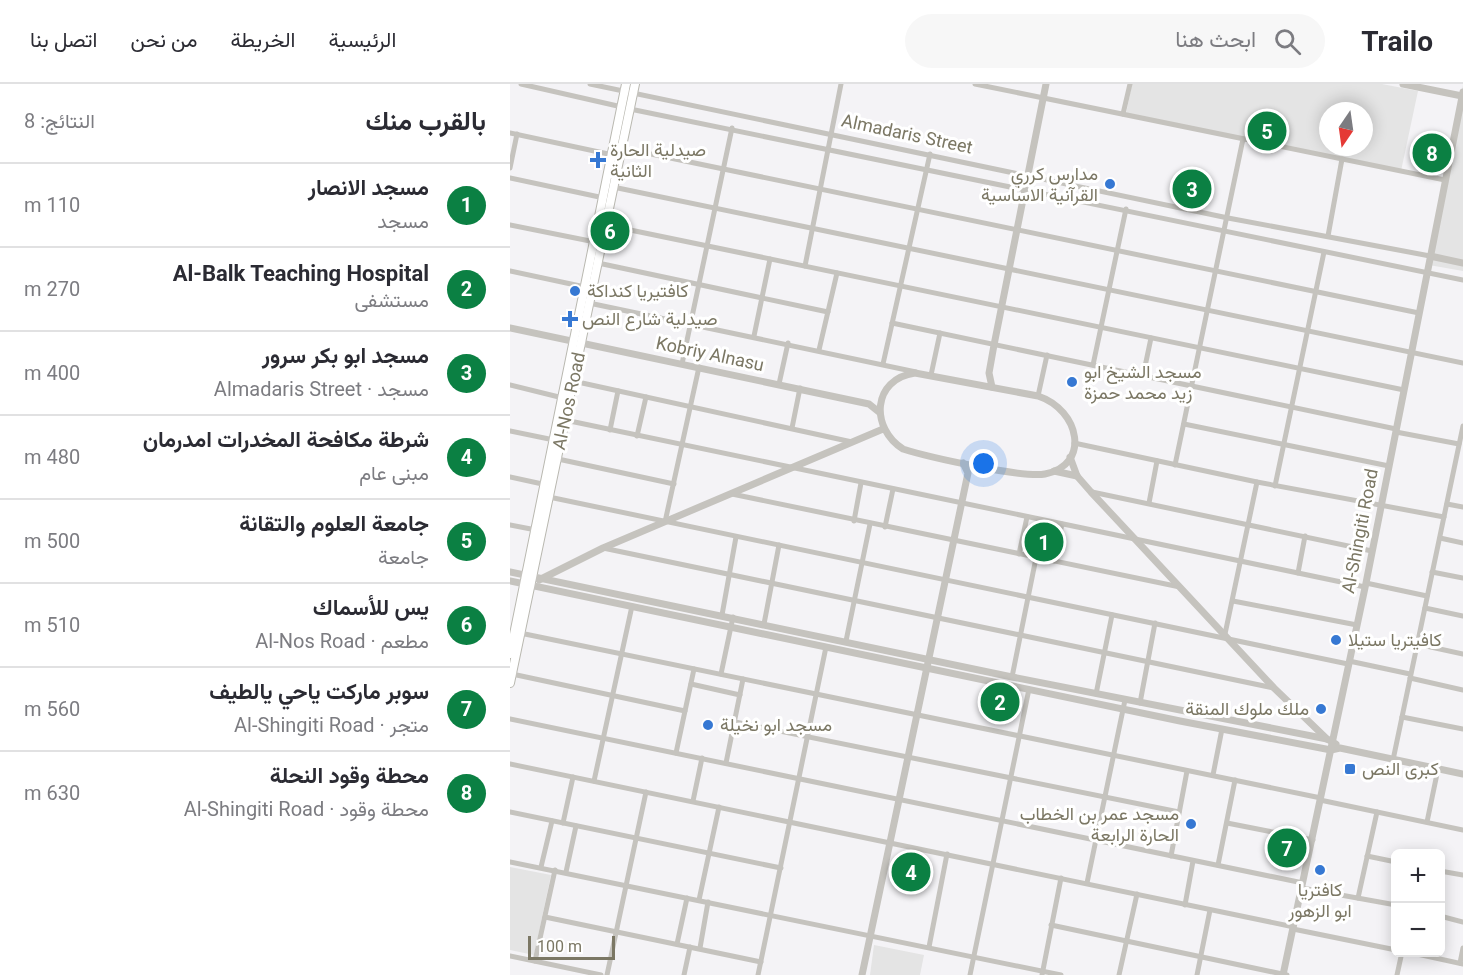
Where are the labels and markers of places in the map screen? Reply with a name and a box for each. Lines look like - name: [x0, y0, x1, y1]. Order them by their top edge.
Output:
- pin: 5: [1248, 108, 1287, 154]
- pin: 8: [1412, 130, 1452, 176]
- place label: صيدلية الحارة الثانية: [610, 139, 706, 181]
- marker: صيدلية الحارة الثانية: [591, 153, 605, 167]
- place label: مدارس كرري القرآنية الاساسية: [981, 163, 1098, 206]
- pin: 3: [1172, 166, 1212, 212]
- marker: مدارس كرري القرآنية الاساسية: [1103, 177, 1117, 191]
- pin: 6: [590, 208, 630, 254]
- place label: كافتيريا كنداكة: [587, 280, 688, 302]
- marker: كافتيريا كنداكة: [568, 284, 582, 298]
- place label: صيدلية شارع النص: [582, 308, 718, 331]
- marker: صيدلية شارع النص: [563, 312, 577, 326]
- place label: مسجد الشيخ ابو زيد محمد حمزة: [1084, 361, 1202, 404]
- marker: مسجد الشيخ ابو زيد محمد حمزة: [1065, 375, 1079, 389]
- pin: 1: [1024, 520, 1064, 564]
- place label: كافيتريا ستيلا: [1348, 629, 1442, 651]
- marker: كافيتريا ستيلا: [1329, 633, 1343, 647]
- pin: 2: [980, 680, 1020, 724]
- place label: ملك ملوك المنقة: [1185, 698, 1309, 720]
- marker: ملك ملوك المنقة: [1314, 702, 1328, 716]
- place label: مسجد ابو نخيلة: [720, 714, 832, 736]
- marker: مسجد ابو نخيلة: [701, 718, 715, 732]
- place label: كبرى النص: [1362, 758, 1439, 780]
- marker: كبرى النص: [1343, 762, 1357, 776]
- place label: مسجد عمر بن الخطاب الحارة الرابعة: [1020, 803, 1179, 846]
- marker: مسجد عمر بن الخطاب الحارة الرابعة: [1184, 817, 1198, 831]
- pin: 7: [1268, 826, 1306, 870]
- pin: 4: [892, 850, 930, 894]
- marker: كافتريا ابو الزهور: [1313, 863, 1327, 877]
- place label: كافتريا ابو الزهور: [1287, 879, 1352, 922]

